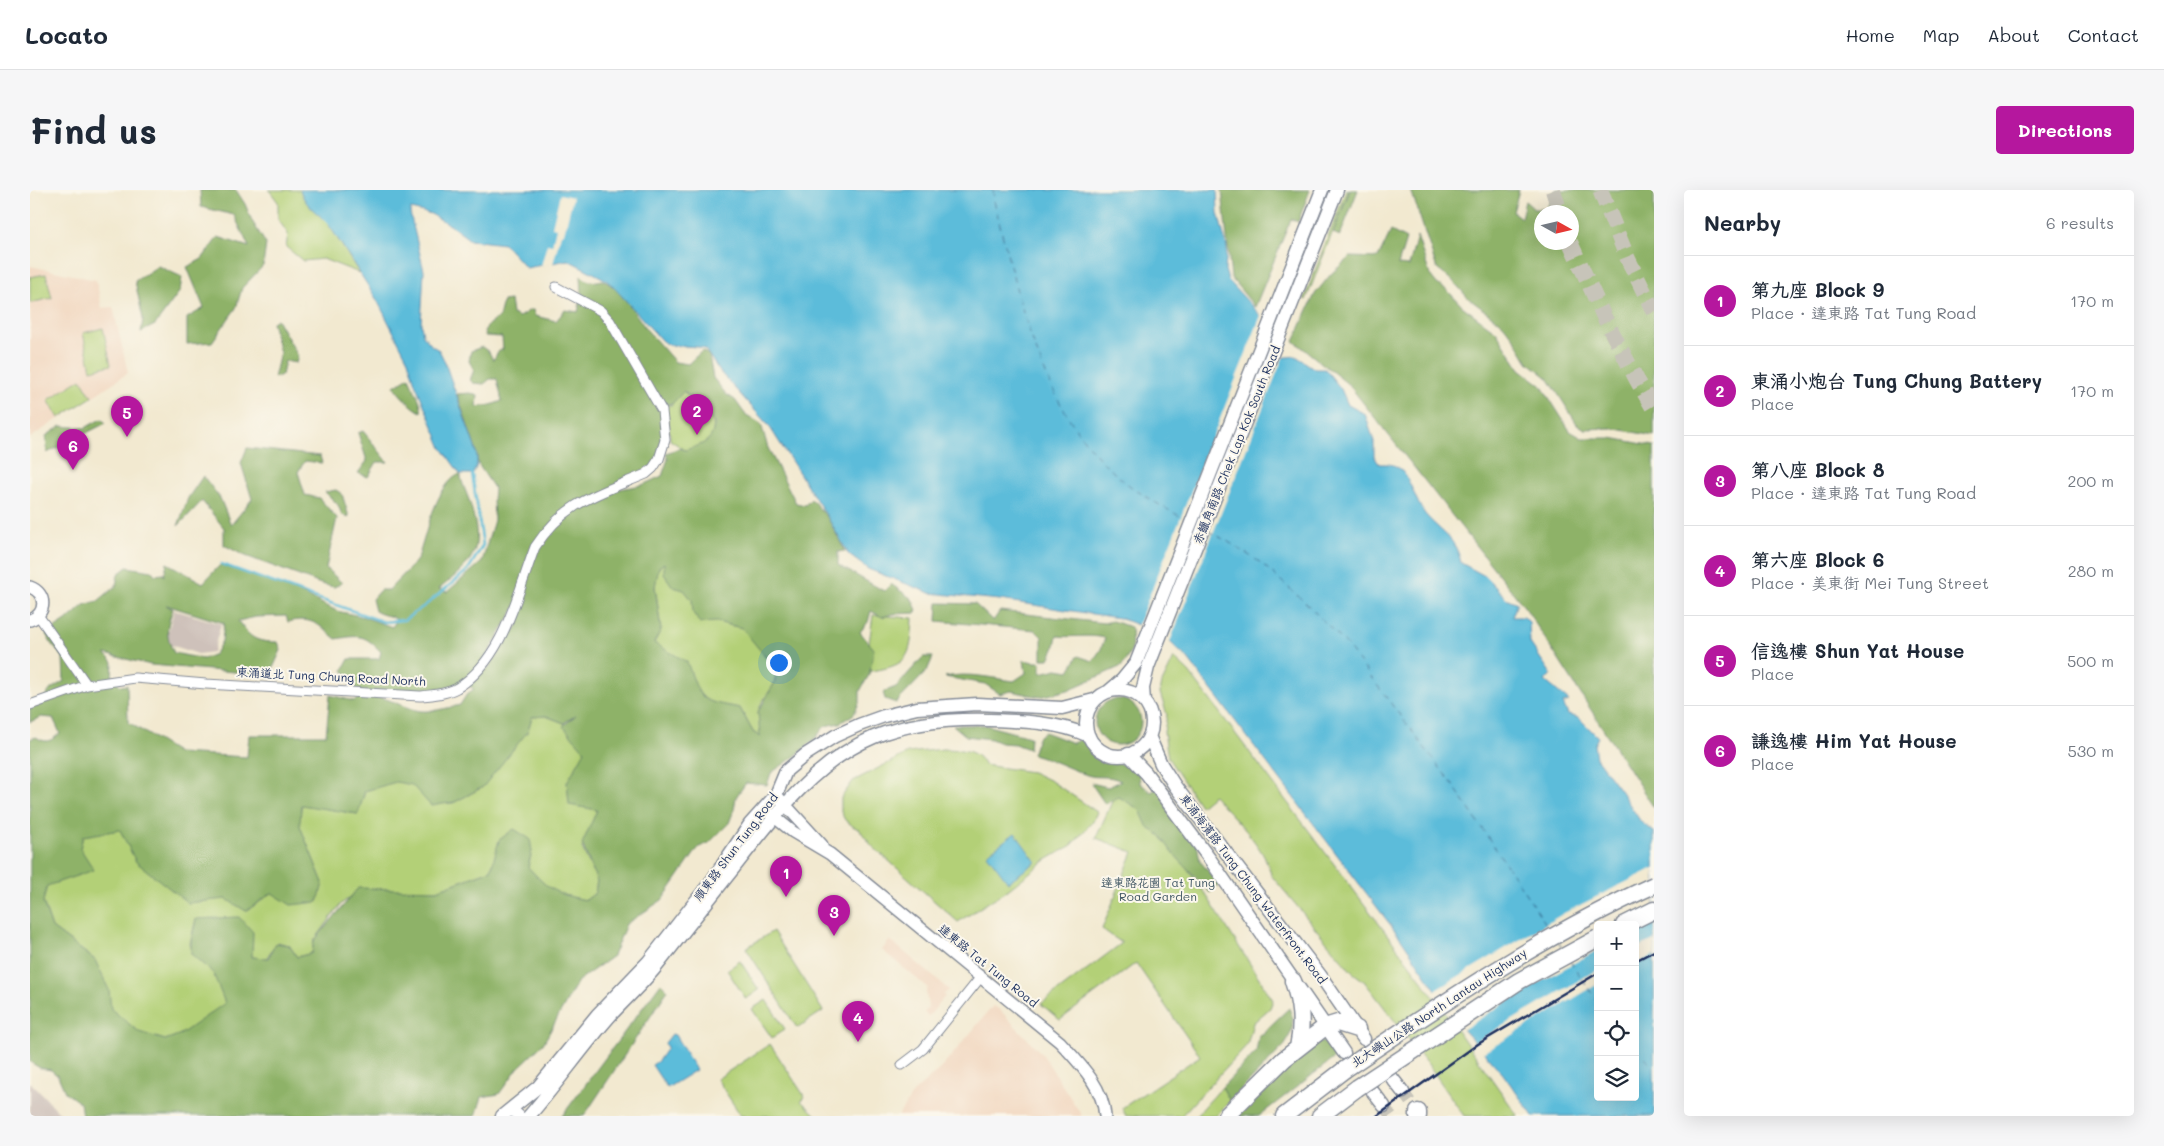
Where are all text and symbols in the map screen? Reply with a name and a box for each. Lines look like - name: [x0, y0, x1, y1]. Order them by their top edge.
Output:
- text: Locato: [25, 19, 108, 50]
- text: Home: [1846, 23, 1895, 47]
- text: Map: [1923, 23, 1959, 47]
- text: About: [1987, 23, 2040, 47]
- text: Contact: [2068, 23, 2139, 47]
- button: Directions: [1996, 106, 2134, 154]
- text: Find us: [30, 107, 157, 153]
- north arrow: [1534, 205, 1579, 250]
- text: Nearby: [1704, 209, 1781, 236]
- text: 6 results: [2046, 212, 2114, 233]
- text: 第九座 Block 9: [1751, 277, 1884, 302]
- text: 1: [1716, 290, 1724, 311]
- text: 170 m: [2070, 290, 2114, 311]
- text: Place · 達東路 Tat Tung Road: [1751, 302, 1976, 323]
- street label: 赤鱲角南路 Chek Lap Kok South Road: [1189, 343, 1283, 546]
- text: 東涌小炮台 Tung Chung Battery: [1751, 368, 2042, 393]
- text: 2: [1716, 380, 1724, 401]
- text: 170 m: [2070, 380, 2114, 401]
- text: Place: [1751, 393, 1794, 414]
- pin: 2: [681, 394, 713, 435]
- pin: 5: [111, 396, 143, 437]
- pin: 6: [57, 429, 89, 470]
- text: 第八座 Block 8: [1751, 457, 1885, 482]
- text: 3: [1715, 470, 1725, 491]
- text: 200 m: [2067, 470, 2114, 491]
- text: Place · 達東路 Tat Tung Road: [1751, 482, 1976, 503]
- text: 第六座 Block 6: [1751, 547, 1884, 572]
- text: 4: [1715, 560, 1725, 581]
- text: 280 m: [2068, 560, 2114, 581]
- text: Place · 美東街 Mei Tung Street: [1751, 572, 1989, 593]
- text: 信逸樓 Shun Yat House: [1751, 638, 1964, 663]
- your location: [766, 650, 792, 676]
- text: 5: [1715, 650, 1725, 671]
- text: 500 m: [2067, 650, 2114, 671]
- street label: 東涌道北 Tung Chung Road North: [236, 663, 426, 689]
- text: Place: [1751, 663, 1794, 684]
- text: 謙逸樓 Him Yat House: [1751, 728, 1957, 753]
- text: 6: [1715, 740, 1725, 761]
- text: 530 m: [2068, 740, 2114, 761]
- text: Place: [1751, 753, 1794, 774]
- street label: 順東路 Shun Tung Road: [689, 789, 781, 904]
- street label: 東涌海濱路 Tung Chung Waterfront Road: [1177, 790, 1331, 987]
- pin: 1: [770, 856, 802, 897]
- park label: 達東路花園 Tat Tung Road Garden: [1101, 874, 1215, 904]
- pin: 3: [818, 895, 850, 936]
- street label: 達東路 Tat Tung Road: [936, 920, 1042, 1011]
- map controls: [1594, 921, 1639, 1101]
- button: +: [1594, 921, 1639, 966]
- street label: 北大嶼山公路 North Lantau Highway: [1348, 944, 1529, 1070]
- button: −: [1594, 966, 1639, 1011]
- pin: 4: [842, 1001, 874, 1042]
- button: locate: [1594, 1011, 1639, 1056]
- button: layers: [1594, 1056, 1639, 1101]

